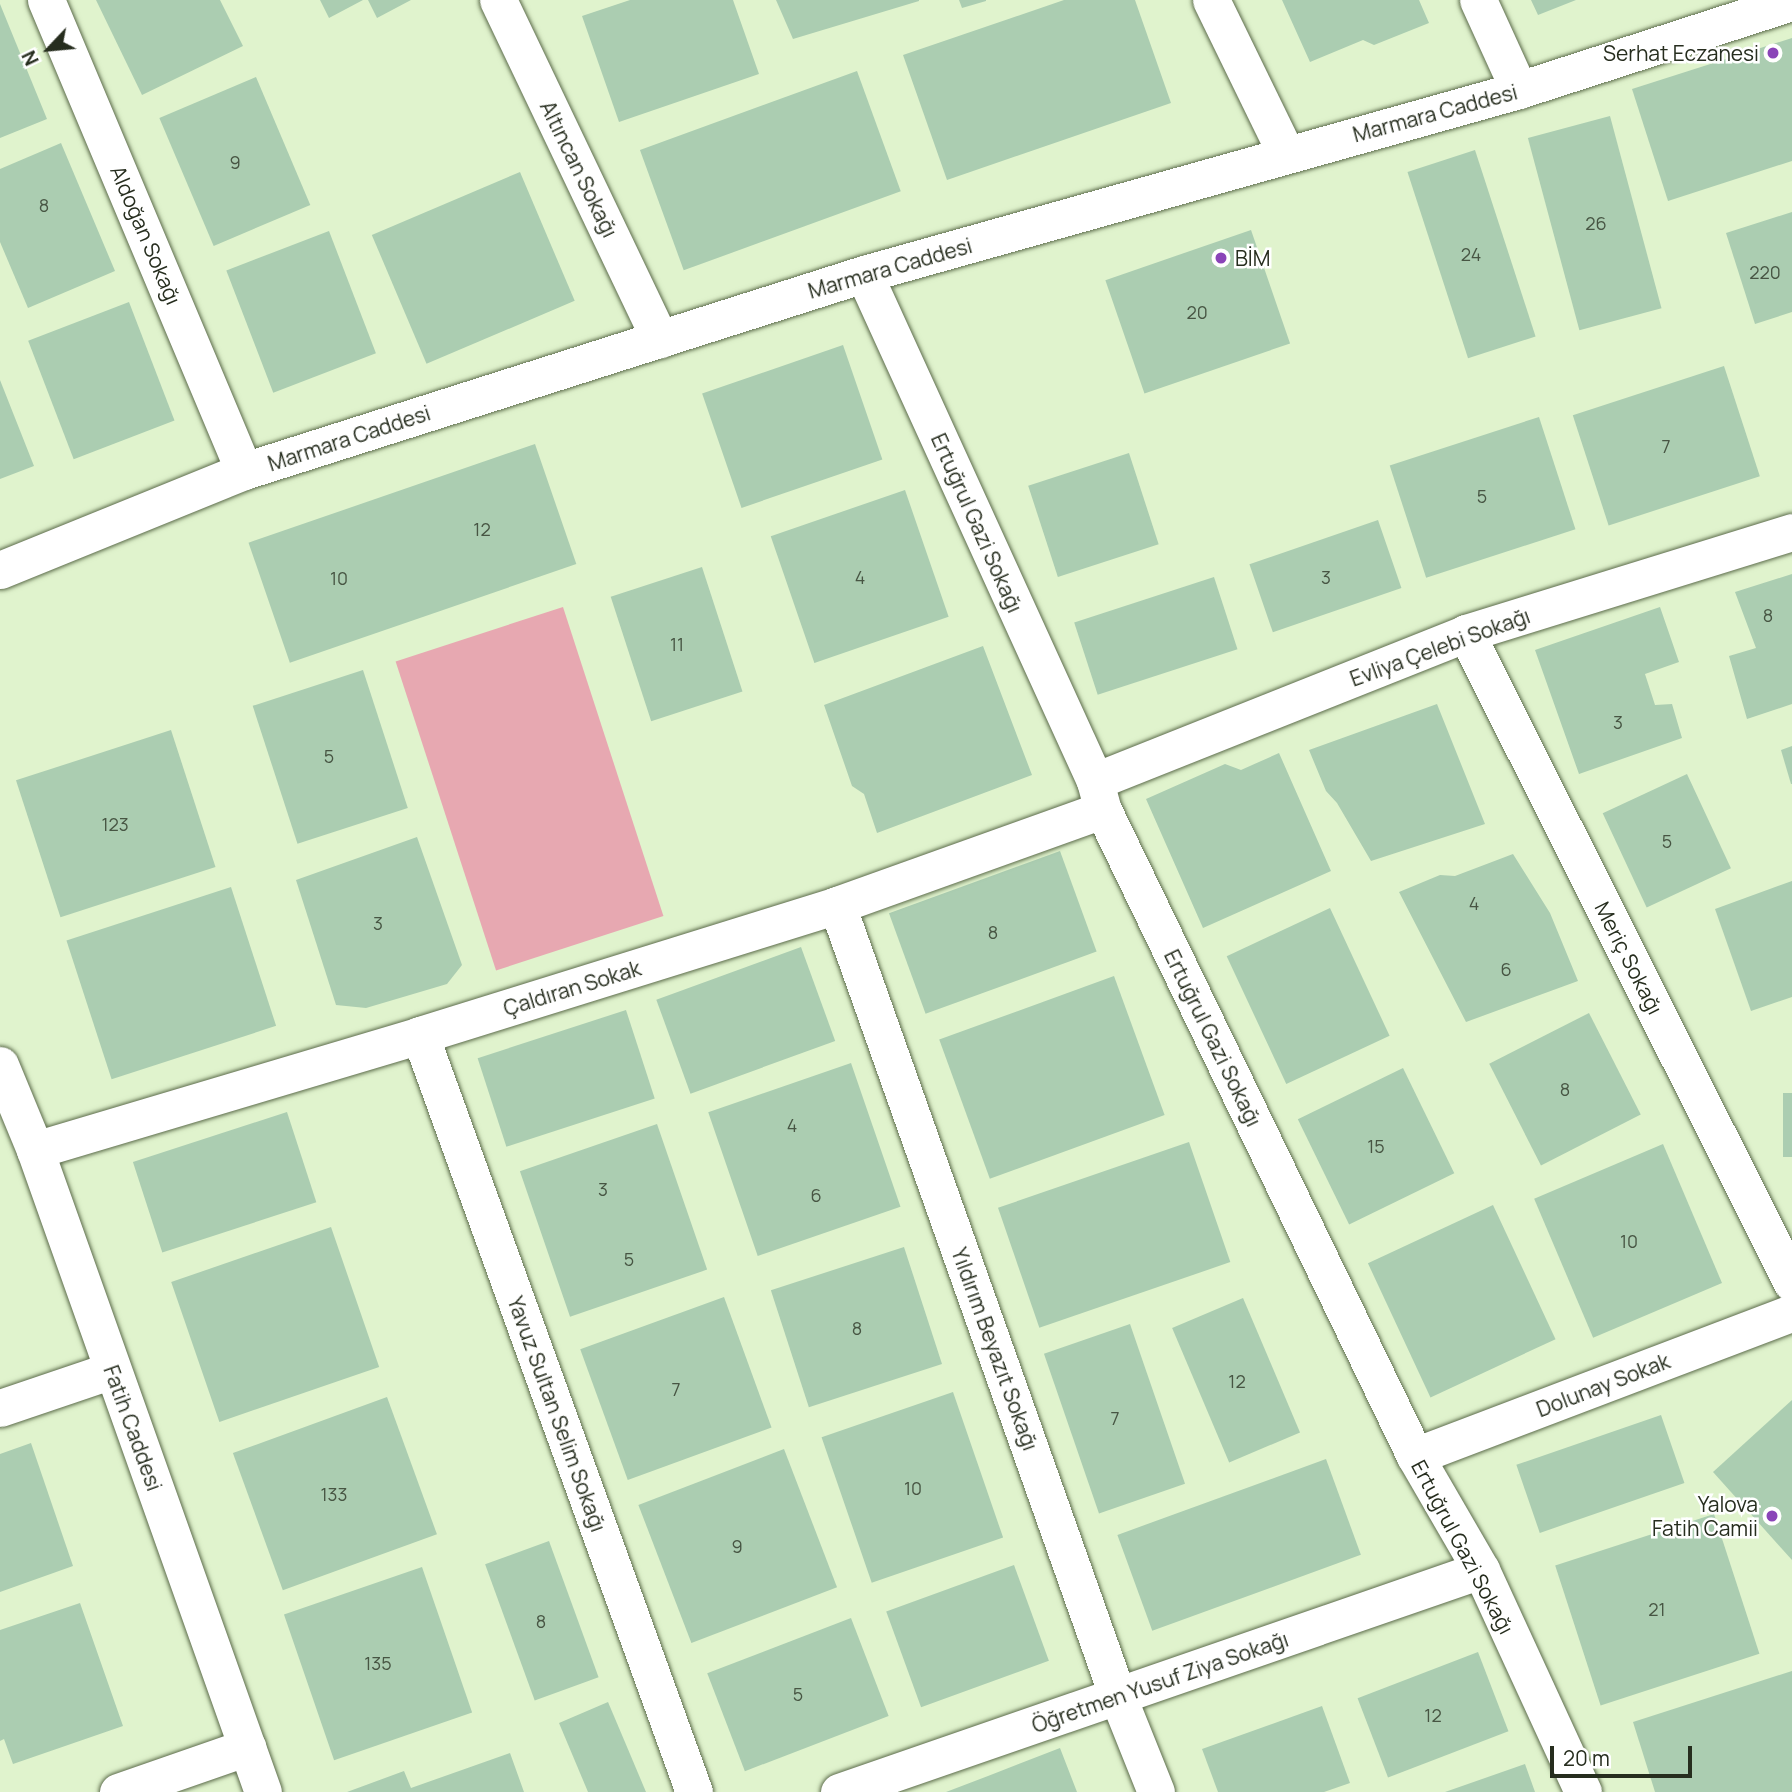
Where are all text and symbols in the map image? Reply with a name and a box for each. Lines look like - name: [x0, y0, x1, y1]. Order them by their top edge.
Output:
- north arrow: [14, 14, 84, 84]
- place label: Serhat Eczanesi: [1603, 40, 1759, 66]
- marker: Serhat Eczanesi: [1765, 45, 1781, 61]
- text: N: [15, 46, 45, 70]
- street label: Marmara Caddesi: [1350, 79, 1520, 147]
- street label: Altıncan Sokağı: [535, 97, 623, 241]
- house number: 9: [229, 151, 241, 173]
- street label: Aldoğan Sokağı: [105, 162, 187, 308]
- house number: 8: [39, 194, 49, 216]
- house number: 26: [1585, 212, 1607, 234]
- street label: Marmara Caddesi: [805, 233, 975, 303]
- house number: 24: [1461, 243, 1481, 265]
- place label: BİM: [1235, 245, 1270, 271]
- marker: BİM: [1213, 250, 1229, 266]
- house number: 220: [1749, 261, 1781, 283]
- house number: 20: [1186, 301, 1208, 323]
- street label: Marmara Caddesi: [265, 400, 433, 476]
- street label: Ertuğrul Gazi Sokağı: [926, 429, 1028, 617]
- house number: 7: [1661, 435, 1671, 457]
- house number: 5: [1477, 485, 1487, 507]
- house number: 12: [473, 518, 491, 540]
- house number: 4: [855, 566, 865, 588]
- house number: 3: [1321, 566, 1331, 588]
- house number: 10: [330, 567, 348, 589]
- street label: Evliya Çelebi Sokağı: [1347, 603, 1533, 691]
- house number: 8: [1763, 604, 1773, 626]
- house number: 11: [670, 633, 684, 655]
- house number: 3: [1613, 711, 1623, 733]
- house number: 5: [324, 745, 334, 767]
- house number: 123: [101, 813, 129, 835]
- house number: 5: [1662, 830, 1672, 852]
- house number: 4: [1469, 892, 1479, 914]
- street label: Meriç Sokağı: [1590, 897, 1668, 1019]
- house number: 3: [373, 912, 383, 934]
- house number: 8: [988, 921, 998, 943]
- street label: Ertuğrul Gazi Sokağı: [1159, 946, 1267, 1130]
- street label: Çaldıran Sokak: [500, 955, 644, 1021]
- house number: 6: [1500, 958, 1512, 980]
- house number: 8: [1560, 1078, 1570, 1100]
- house number: 4: [787, 1114, 797, 1136]
- house number: 15: [1367, 1135, 1385, 1157]
- house number: 3: [598, 1178, 608, 1200]
- house number: 6: [810, 1184, 822, 1206]
- house number: 10: [1620, 1230, 1638, 1252]
- street label: Yıldırım Beyazıt Sokağı: [947, 1244, 1043, 1454]
- house number: 5: [624, 1248, 634, 1270]
- street label: Yavuz Sultan Selim Sokağı: [503, 1293, 611, 1535]
- house number: 8: [852, 1317, 862, 1339]
- street label: Dolunay Sokak: [1533, 1348, 1673, 1422]
- street label: Fatih Caddesi: [99, 1362, 167, 1494]
- house number: 12: [1228, 1370, 1246, 1392]
- house number: 7: [671, 1378, 681, 1400]
- house number: 7: [1110, 1407, 1120, 1429]
- street label: Ertuğrul Gazi Sokağı: [1406, 1456, 1520, 1638]
- house number: 10: [904, 1477, 922, 1499]
- house number: 133: [321, 1483, 347, 1505]
- place label: Yalova Fatih Camii: [1652, 1491, 1758, 1541]
- marker: Yalova Fatih Camii: [1764, 1508, 1780, 1524]
- house number: 9: [731, 1535, 743, 1557]
- house number: 21: [1648, 1598, 1666, 1620]
- house number: 8: [536, 1610, 546, 1632]
- street label: Öğretmen Yusuf Ziya Sokağı: [1028, 1626, 1292, 1738]
- house number: 135: [364, 1652, 392, 1674]
- house number: 5: [793, 1683, 803, 1705]
- house number: 12: [1424, 1704, 1442, 1726]
- scale bar: [1554, 1732, 1696, 1776]
- text: 20 m: [1563, 1744, 1610, 1772]

